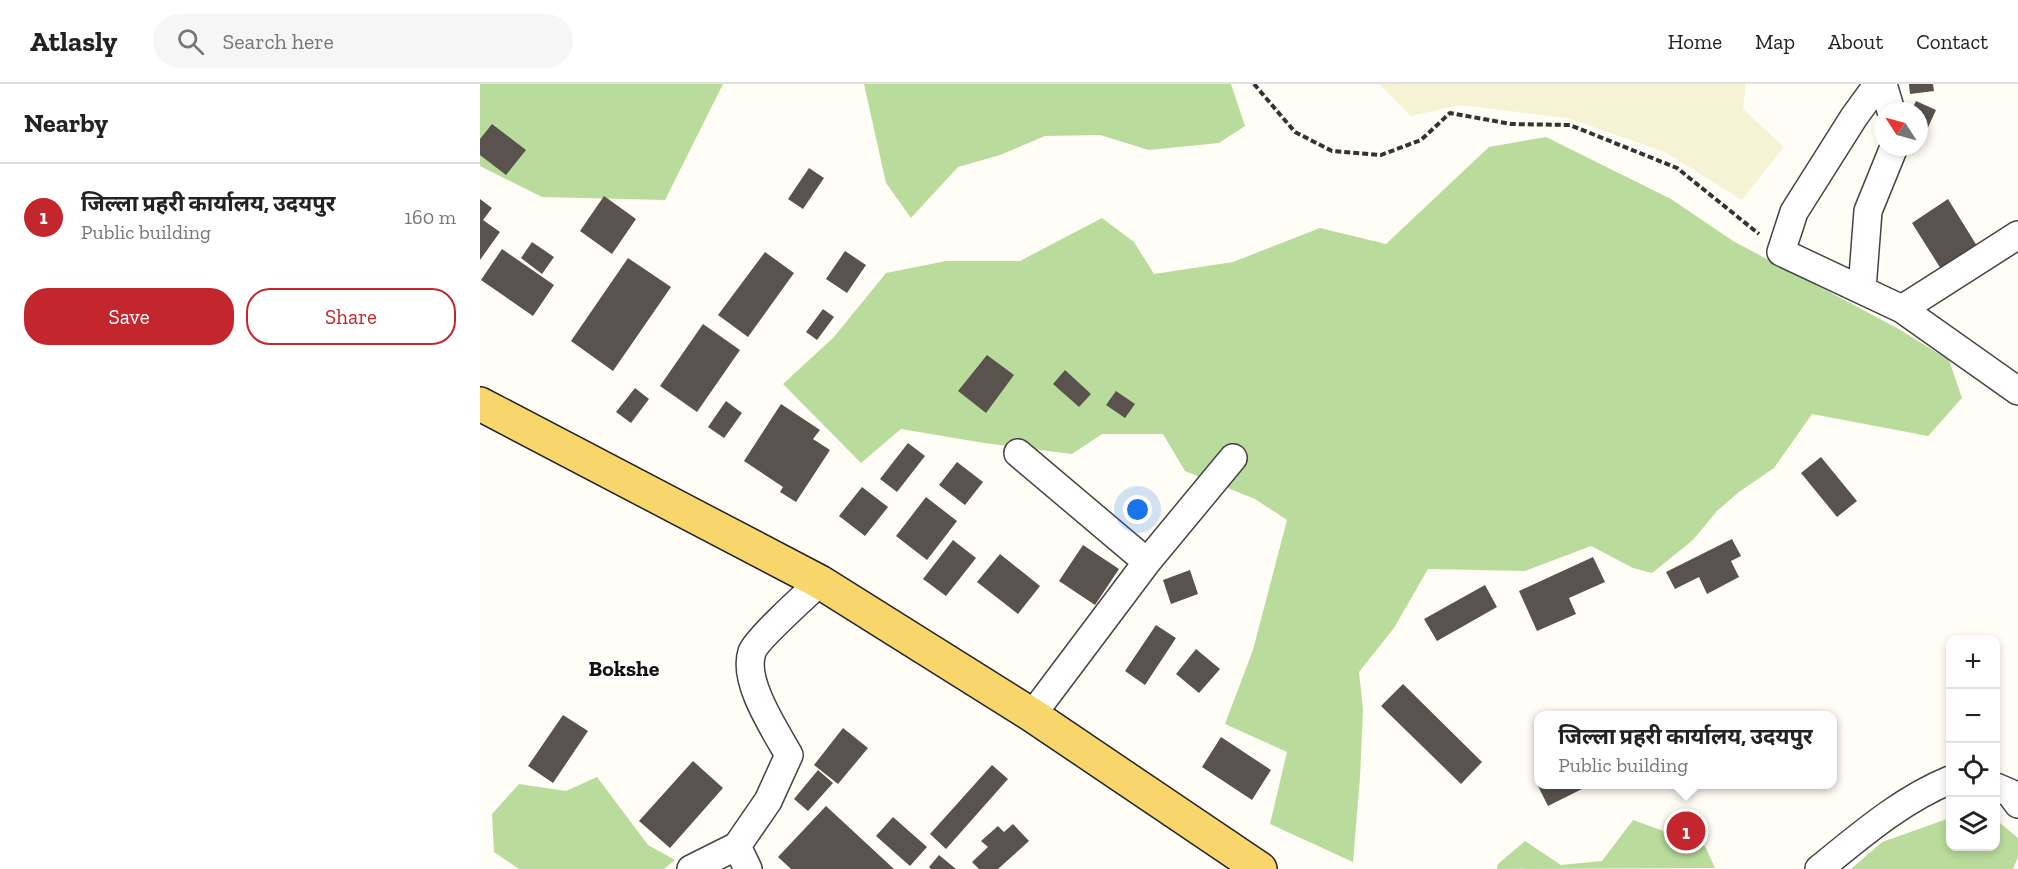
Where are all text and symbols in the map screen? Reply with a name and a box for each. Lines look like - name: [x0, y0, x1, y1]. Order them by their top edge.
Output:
- search box: [153, 14, 573, 68]
- text: Atlasly: [30, 25, 117, 58]
- icon: search: [174, 25, 207, 58]
- text: Search here: [222, 28, 334, 55]
- text: Home: [1668, 29, 1722, 54]
- text: Map: [1755, 29, 1795, 54]
- text: About: [1828, 29, 1883, 54]
- text: Contact: [1916, 29, 1988, 54]
- north arrow: [1874, 102, 1928, 156]
- text: Nearby: [24, 107, 108, 139]
- text: जिल्ला प्रहरी कार्यालय, उदयपुर: [81, 190, 335, 217]
- text: 1: [39, 205, 48, 229]
- text: 160 m: [404, 205, 456, 229]
- text: Public building: [81, 220, 211, 244]
- button: Save: [24, 288, 234, 345]
- button: Share: [246, 288, 456, 345]
- your location: [1123, 495, 1152, 524]
- map controls: [1946, 635, 2000, 851]
- button: +: [1946, 635, 2000, 689]
- district label: Bokshe: [589, 655, 660, 682]
- button: −: [1946, 689, 2000, 743]
- popup: [1534, 711, 1837, 789]
- text: जिल्ला प्रहरी कार्यालय, उदयपुर: [1558, 723, 1813, 750]
- button: locate: [1946, 743, 2000, 797]
- text: Public building: [1558, 753, 1688, 777]
- button: layers: [1946, 797, 2000, 851]
- pin: 1: [1666, 808, 1706, 854]

